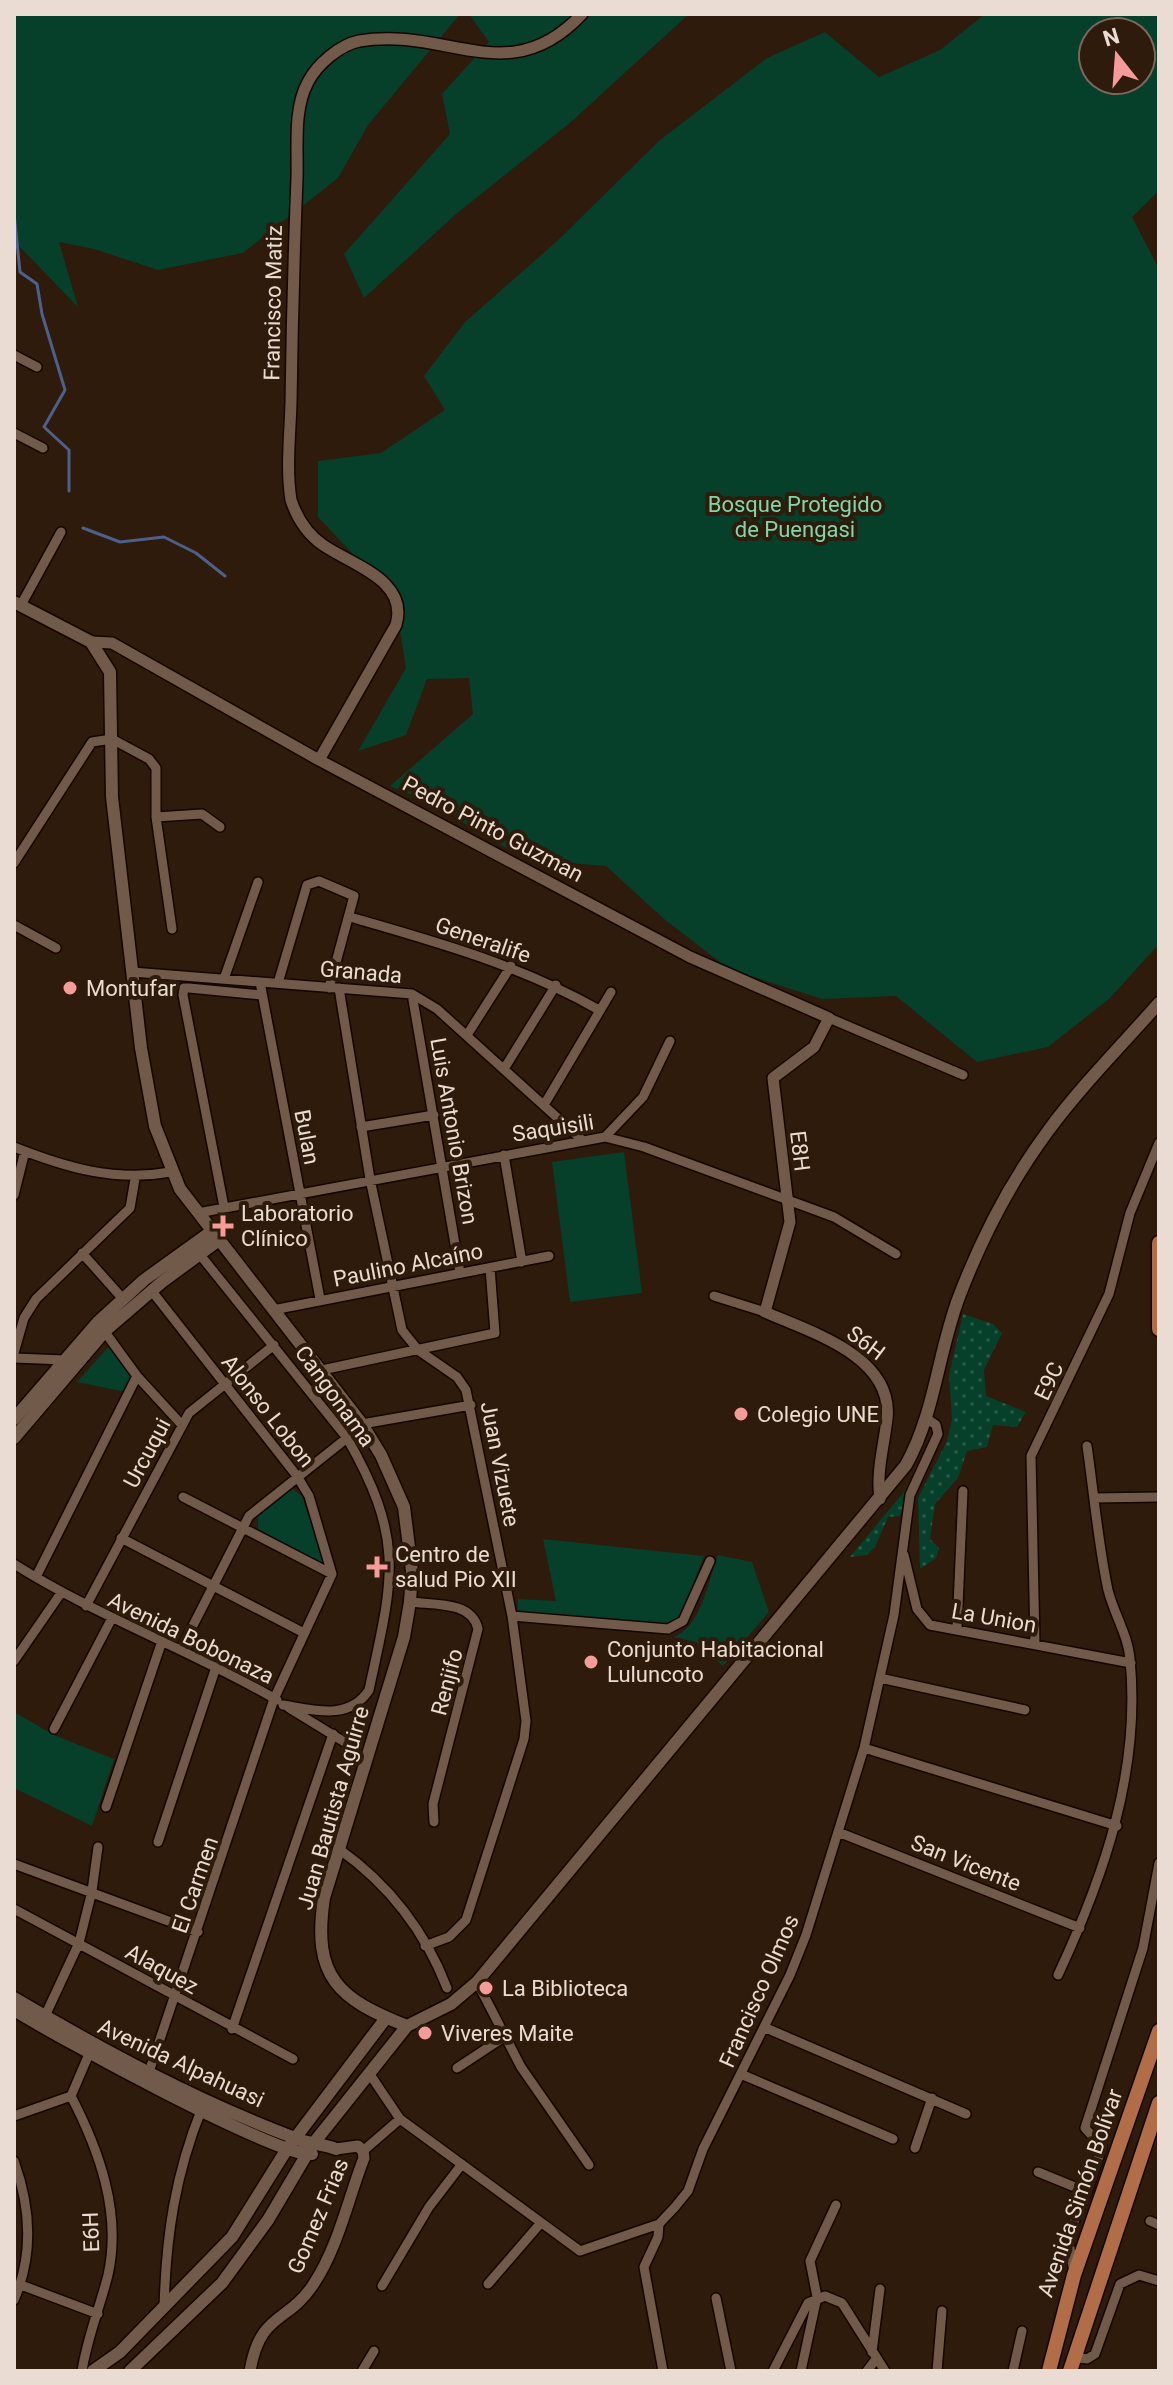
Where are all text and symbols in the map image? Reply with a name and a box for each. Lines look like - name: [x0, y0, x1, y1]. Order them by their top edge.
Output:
- north arrow: [1077, 16, 1157, 96]
- text: N: [1100, 23, 1122, 52]
- street label: Francisco Matiz: [259, 225, 287, 381]
- park label: Bosque Protegido de Puengasi: [708, 492, 882, 542]
- street label: Pedro Pinto Guzman: [398, 771, 588, 887]
- street label: Generalife: [432, 912, 534, 968]
- street label: Granada: [319, 956, 403, 988]
- place label: Montufar: [86, 976, 177, 1001]
- marker: Montufar: [61, 979, 79, 997]
- street label: Luis Antonio Brizon: [425, 1036, 483, 1226]
- street label: Bulan: [289, 1107, 325, 1167]
- street label: Saquisili: [510, 1109, 596, 1147]
- street label: E8H: [785, 1129, 815, 1173]
- place label: Laboratorio Clínico: [241, 1201, 354, 1251]
- marker: Laboratorio Clínico: [212, 1215, 234, 1237]
- street label: Paulino Alcaíno: [331, 1238, 485, 1292]
- street label: S6H: [842, 1321, 890, 1365]
- street label: Cangonama: [290, 1341, 380, 1451]
- street label: Alonso Lobon: [217, 1350, 319, 1472]
- street label: E9C: [1029, 1358, 1069, 1404]
- street label: Juan Vizuete: [476, 1399, 524, 1529]
- place label: Colegio UNE: [757, 1402, 879, 1427]
- marker: Colegio UNE: [732, 1405, 750, 1423]
- street label: Urcuqui: [118, 1414, 176, 1492]
- place label: Centro de salud Pio XII: [395, 1542, 517, 1592]
- marker: Centro de salud Pio XII: [366, 1556, 388, 1578]
- street label: Avenida Bobonaza: [104, 1587, 278, 1689]
- street label: La Union: [950, 1598, 1038, 1638]
- place label: Conjunto Habitacional Luluncoto: [607, 1637, 824, 1687]
- street label: Renjifo: [426, 1646, 468, 1718]
- marker: Conjunto Habitacional Luluncoto: [582, 1653, 600, 1671]
- street label: Juan Bautista Aguirre: [292, 1703, 374, 1913]
- street label: San Vicente: [907, 1830, 1025, 1896]
- street label: El Carmen: [167, 1834, 223, 1936]
- street label: Francisco Olmos: [714, 1911, 804, 2071]
- street label: Alaquez: [121, 1939, 203, 1999]
- place label: La Biblioteca: [502, 1976, 628, 2001]
- marker: La Biblioteca: [477, 1979, 495, 1997]
- street label: Avenida Alpahuasi: [94, 2014, 268, 2112]
- place label: Viveres Maite: [441, 2021, 574, 2046]
- marker: Viveres Maite: [416, 2024, 434, 2042]
- street label: Avenida Simón Bolívar: [1033, 2085, 1128, 2300]
- street label: Gomez Frias: [282, 2155, 354, 2277]
- street label: E6H: [78, 2211, 104, 2253]

